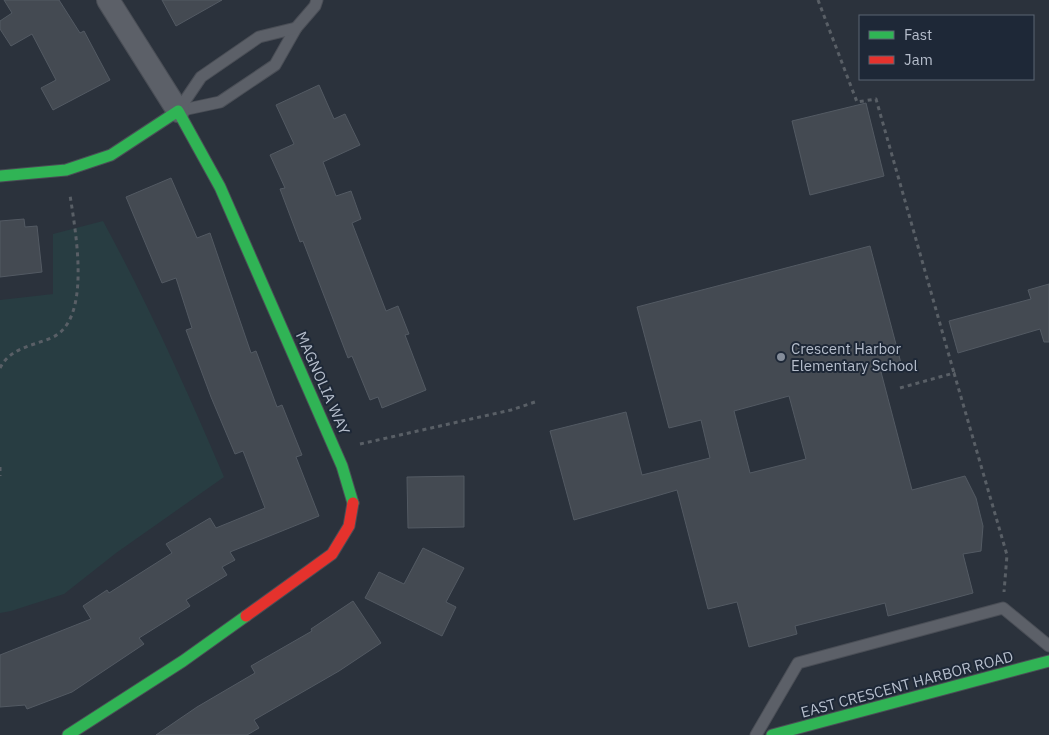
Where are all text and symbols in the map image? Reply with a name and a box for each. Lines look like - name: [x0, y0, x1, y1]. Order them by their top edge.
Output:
- legend: [859, 15, 1034, 80]
- text: Fast: [904, 25, 932, 44]
- text: Jam: [904, 50, 933, 69]
- street label: MAGNOLIA WAY: [292, 328, 354, 438]
- place label: Crescent Harbor Elementary School: [791, 339, 918, 375]
- marker: Crescent Harbor Elementary School: [775, 351, 787, 363]
- street label: EAST CRESCENT HARBOR ROAD: [799, 646, 1015, 722]

